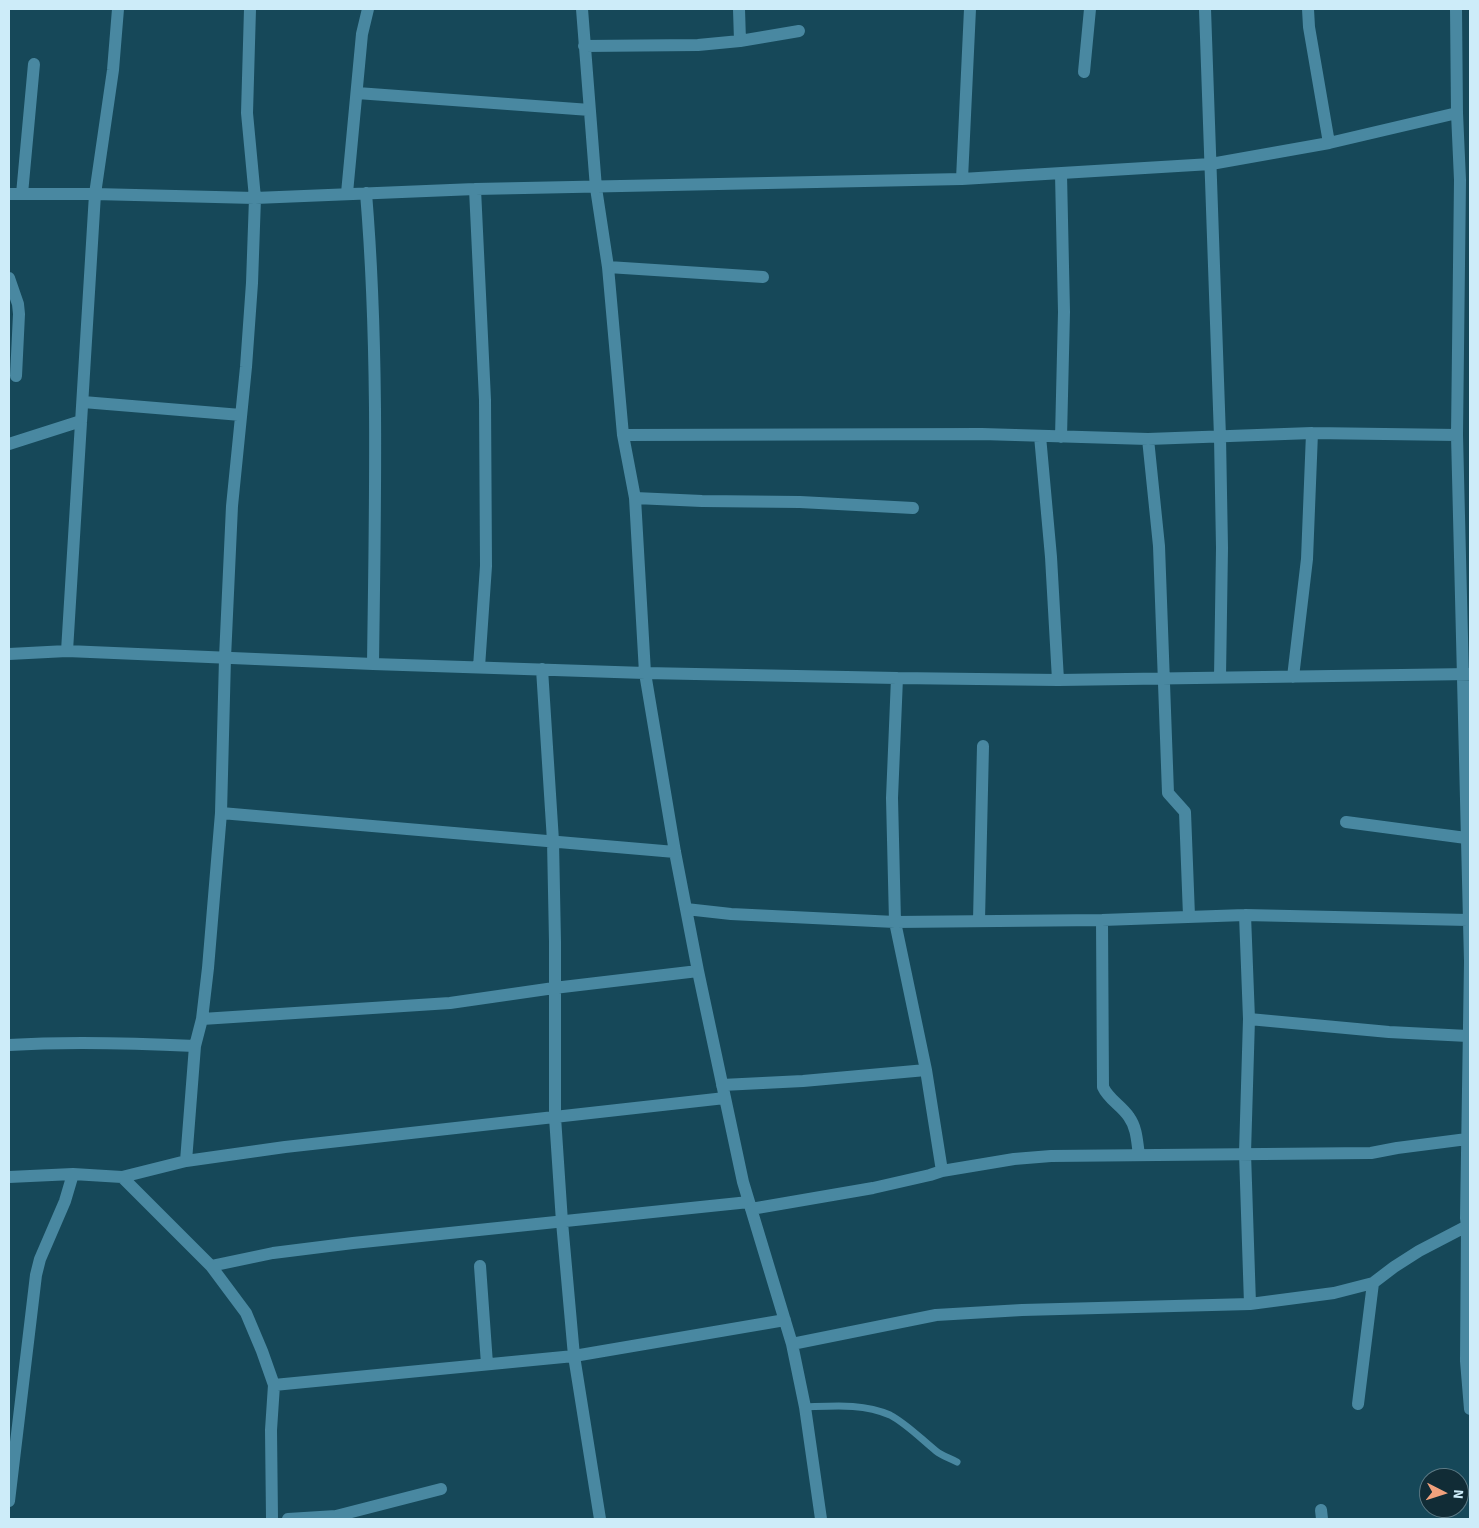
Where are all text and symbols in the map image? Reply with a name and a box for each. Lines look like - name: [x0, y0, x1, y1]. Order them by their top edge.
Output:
- north arrow: [1419, 1468, 1469, 1518]
- text: N: [1448, 1489, 1468, 1500]

